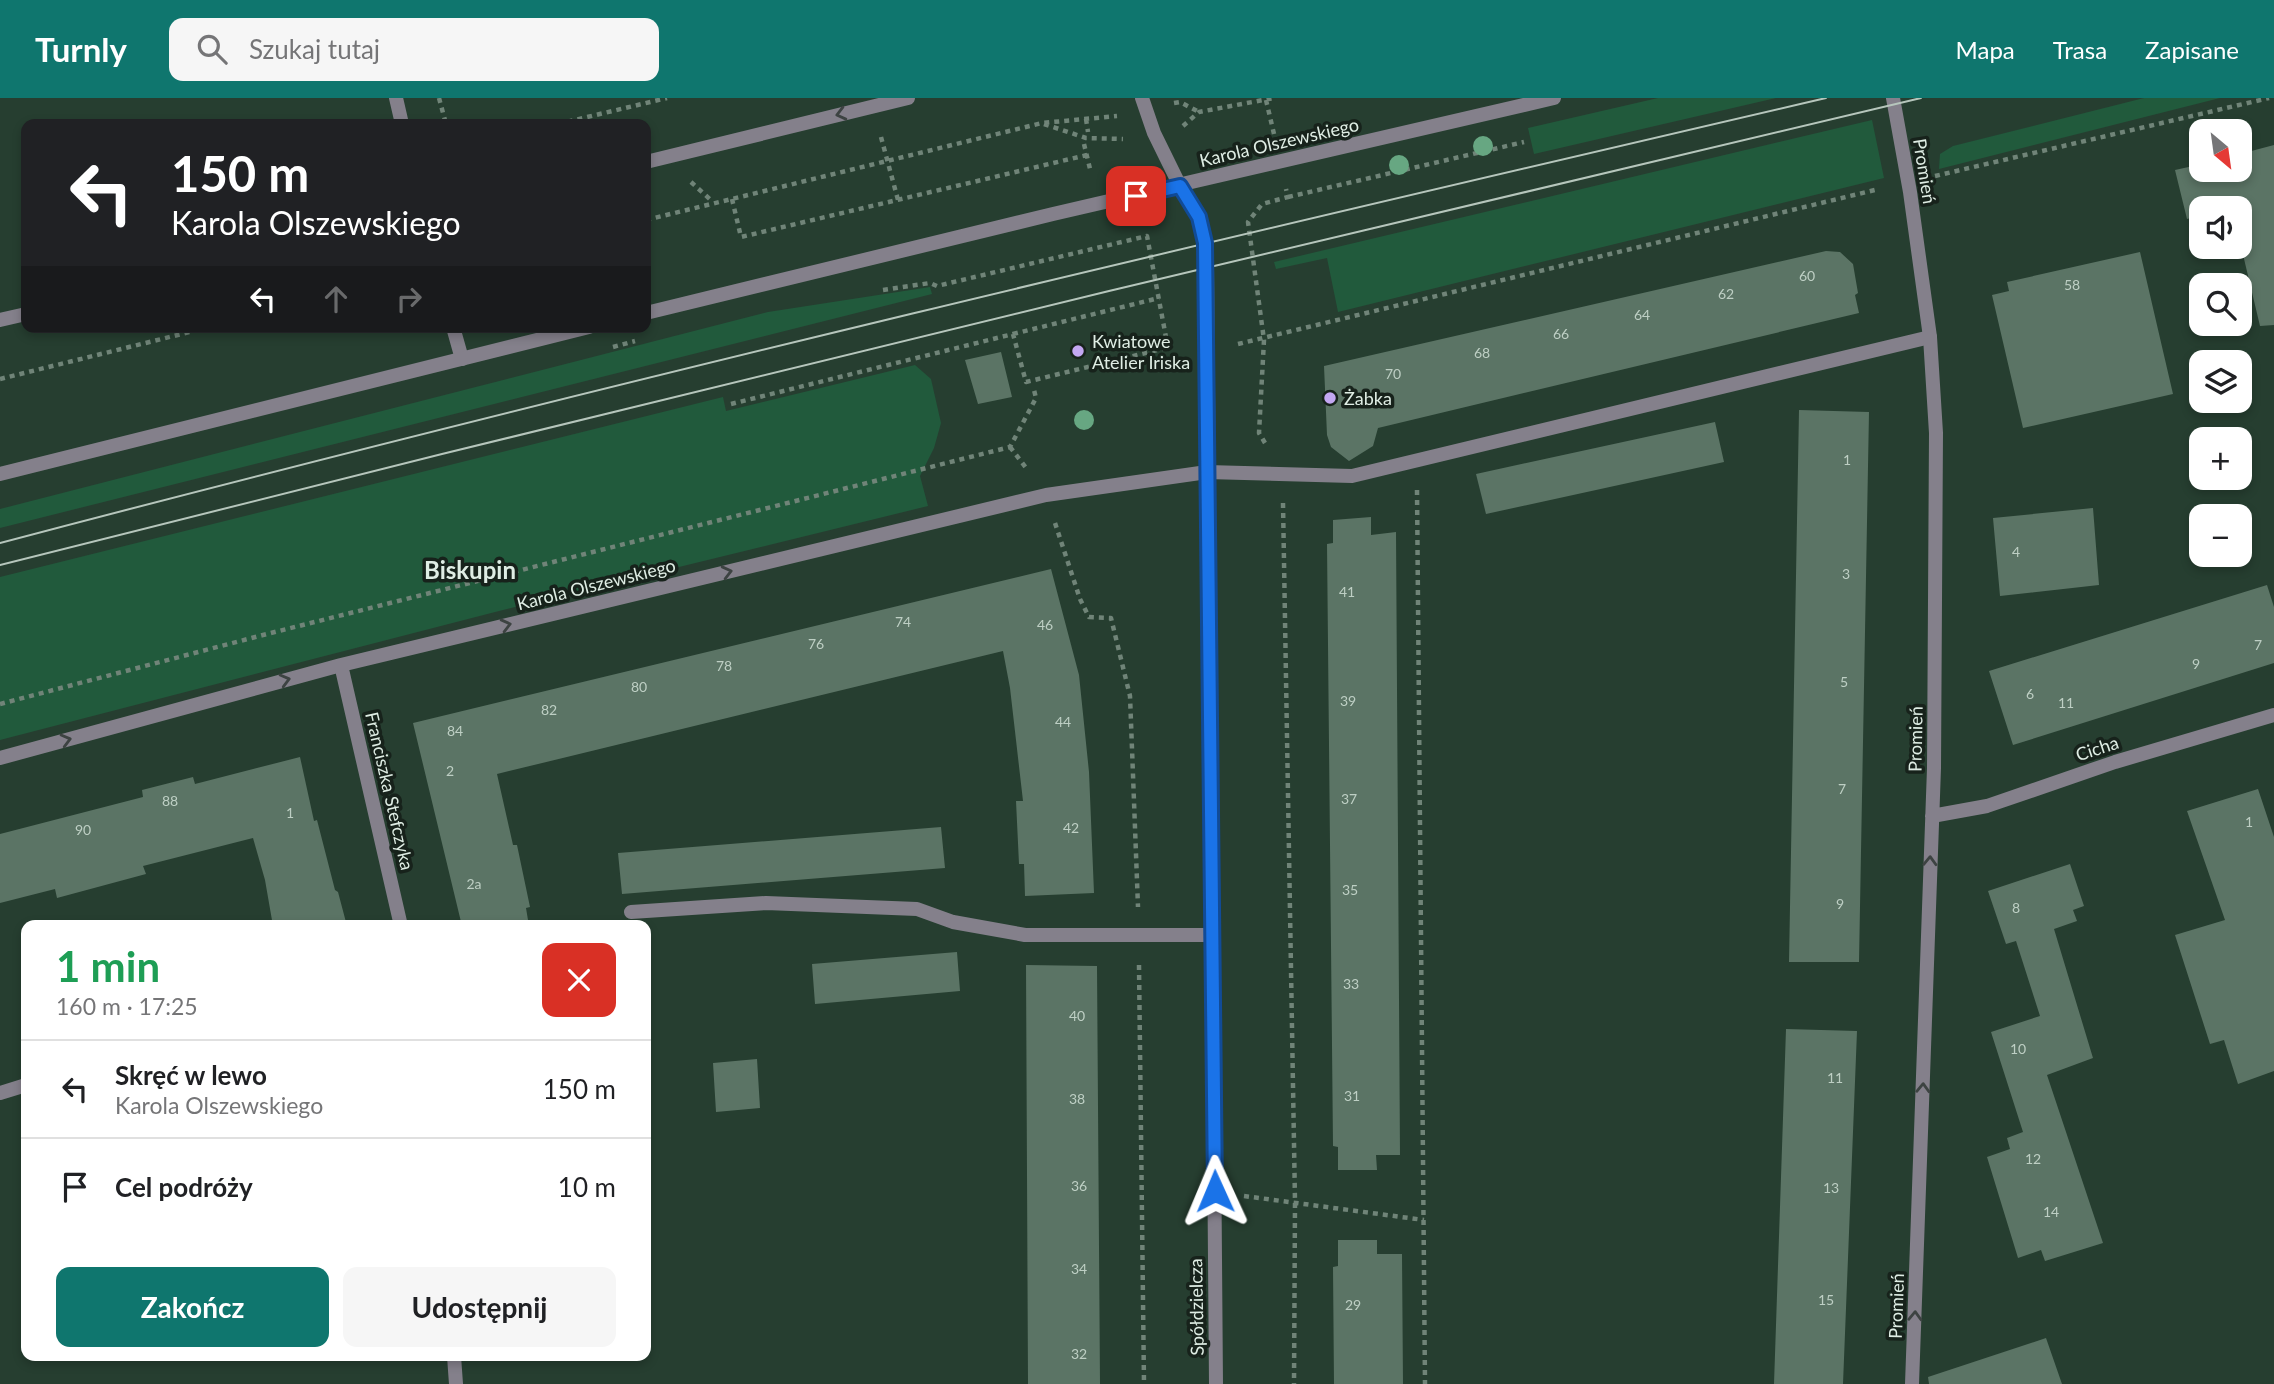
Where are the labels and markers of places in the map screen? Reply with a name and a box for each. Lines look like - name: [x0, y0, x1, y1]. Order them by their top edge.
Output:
- pin: [1106, 166, 1166, 226]
- place label: Kwiatowe Atelier Iriska: [1092, 330, 1190, 373]
- marker: Kwiatowe Atelier Iriska: [1070, 343, 1086, 359]
- place label: Żabka: [1344, 387, 1392, 409]
- marker: Żabka: [1322, 390, 1338, 406]

